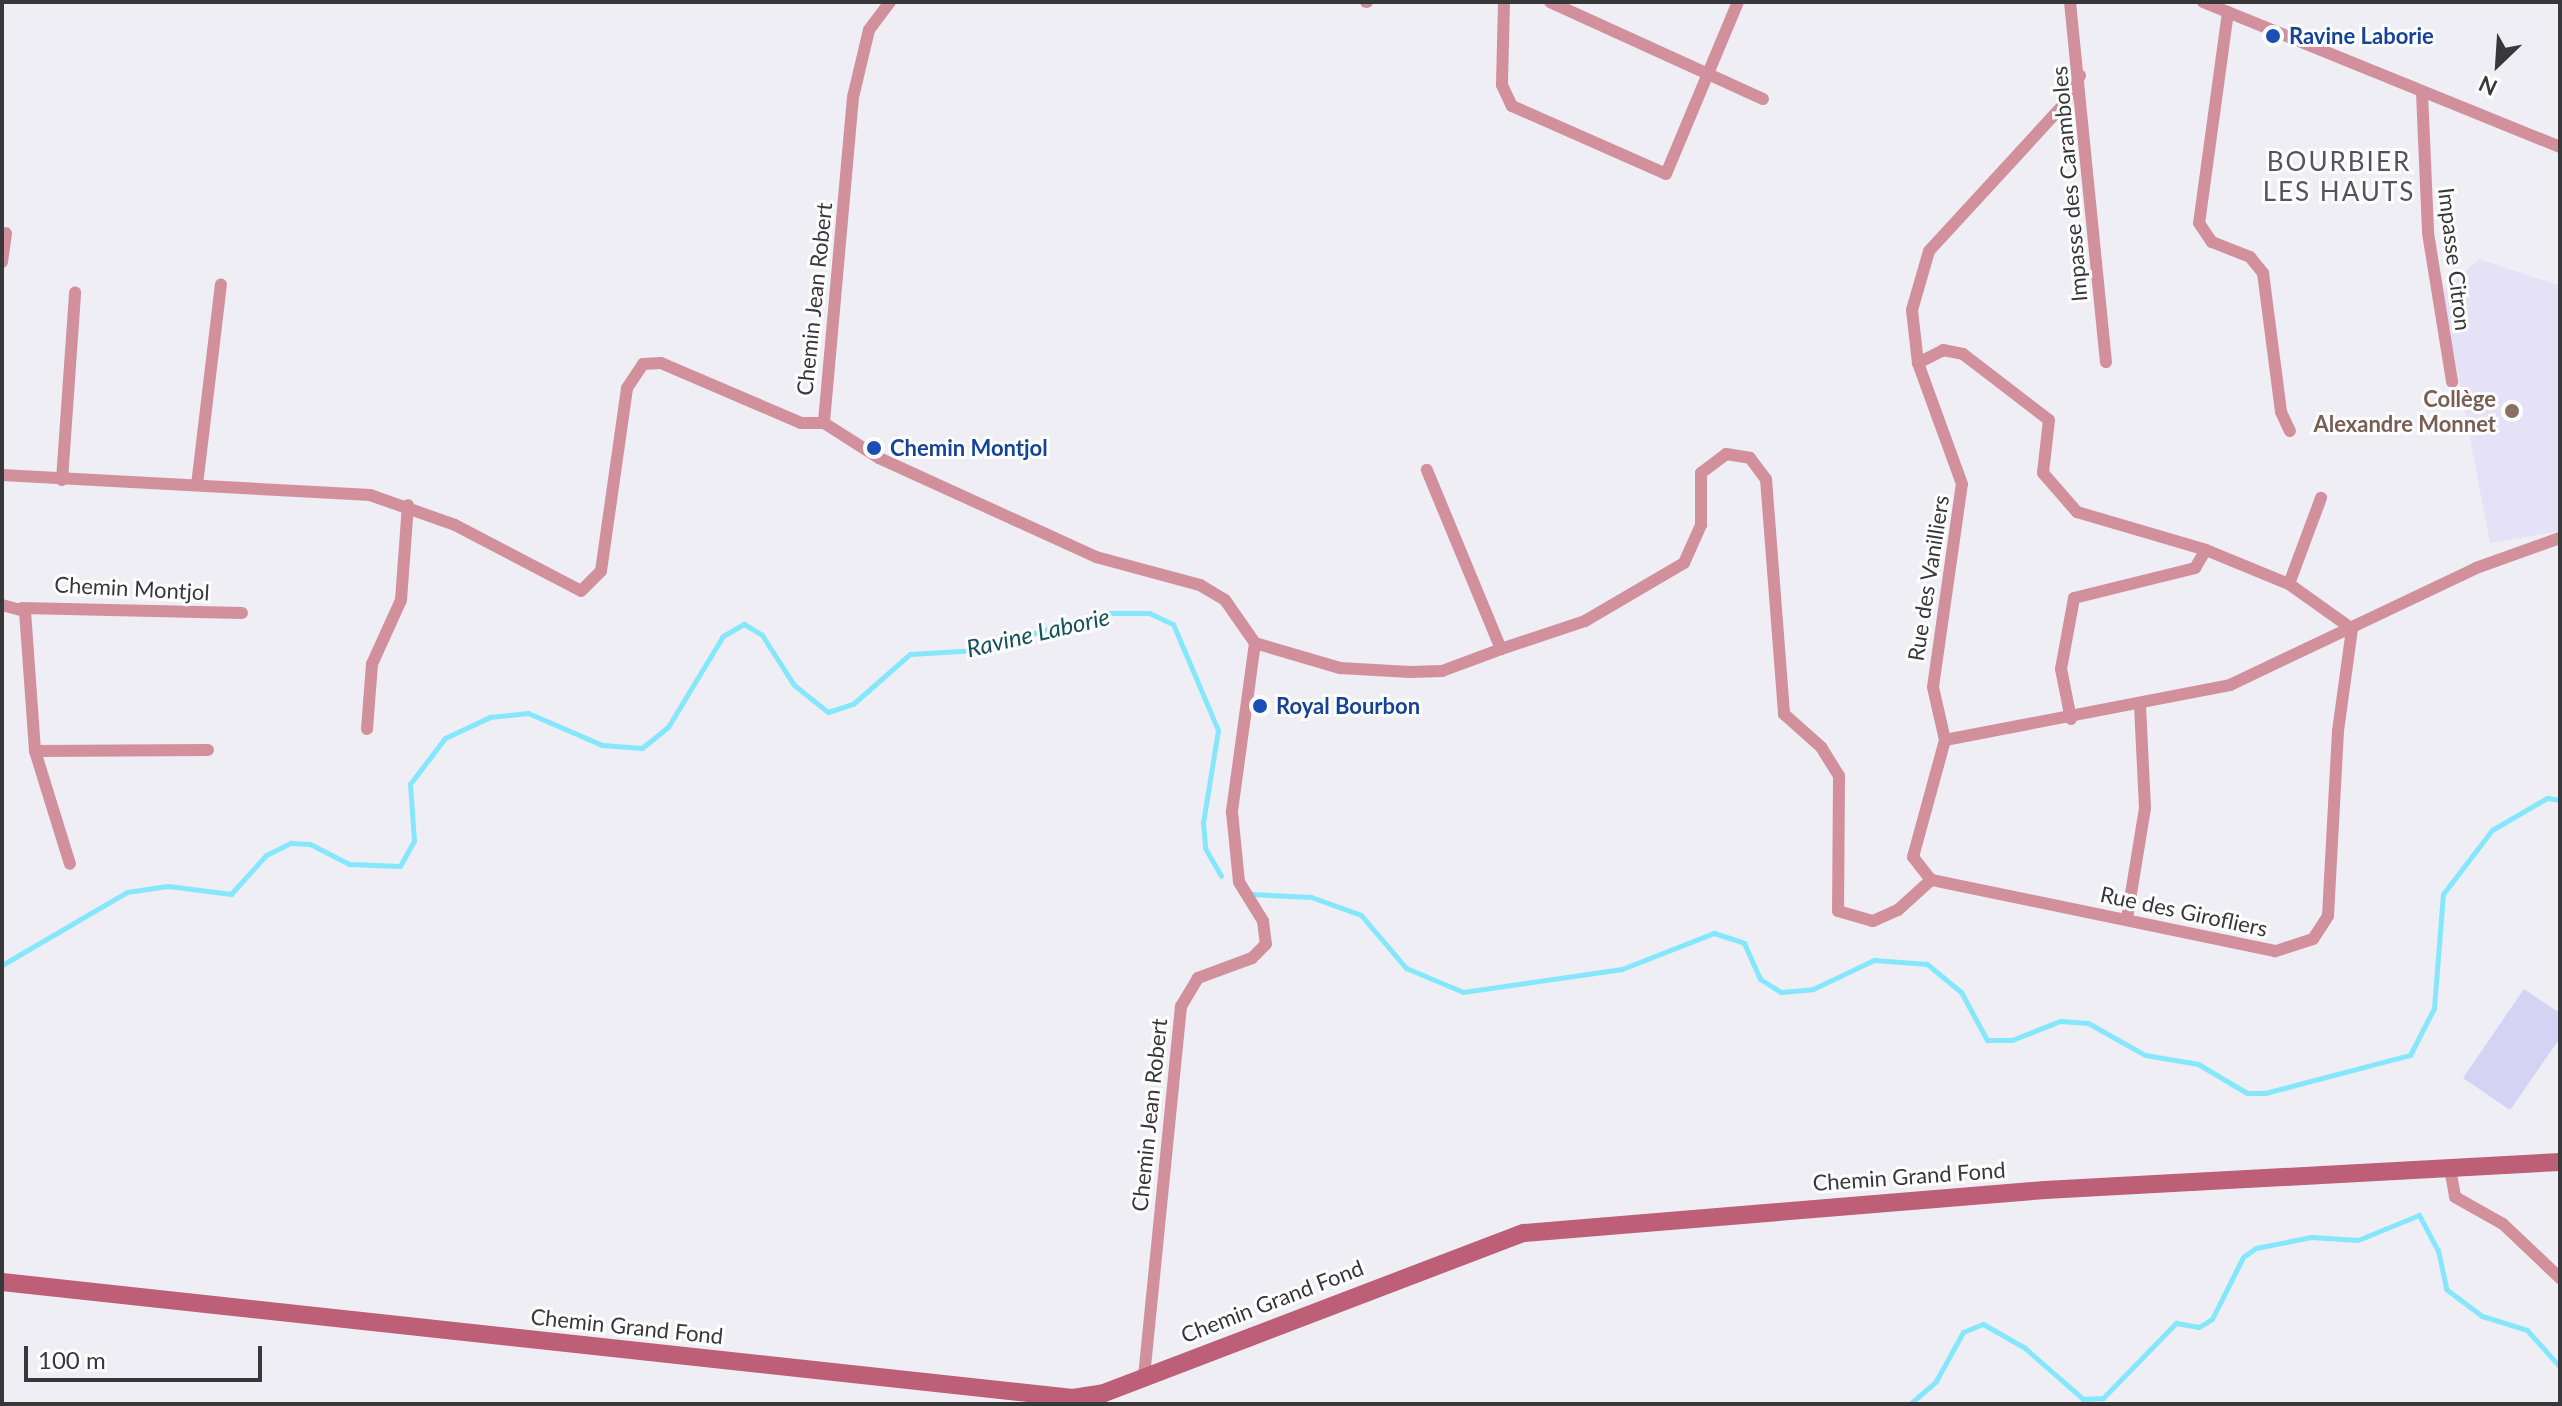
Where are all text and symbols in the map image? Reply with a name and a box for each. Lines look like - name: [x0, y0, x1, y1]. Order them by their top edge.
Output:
- place label: Ravine Laborie: [2289, 23, 2434, 49]
- north arrow: [2458, 24, 2538, 104]
- marker: Ravine Laborie: [2264, 27, 2282, 45]
- street label: Impasse des Caramboles: [2046, 65, 2092, 303]
- text: N: [2474, 70, 2501, 102]
- district label: BOURBIER LES HAUTS: [2263, 146, 2415, 208]
- street label: Impasse Citron: [2433, 186, 2477, 332]
- street label: Chemin Jean Robert: [791, 201, 837, 397]
- place label: Collège Alexandre Monnet: [2313, 385, 2496, 436]
- marker: Collège Alexandre Monnet: [2503, 402, 2521, 420]
- place label: Chemin Montjol: [890, 435, 1048, 461]
- marker: Chemin Montjol: [865, 439, 883, 457]
- street label: Rue des Vanilliers: [1902, 493, 1954, 663]
- street label: Chemin Montjol: [54, 571, 210, 605]
- water label: Ravine Laborie: [964, 602, 1112, 662]
- place label: Royal Bourbon: [1276, 693, 1420, 719]
- marker: Royal Bourbon: [1251, 697, 1269, 715]
- street label: Rue des Girofliers: [2098, 880, 2270, 942]
- street label: Chemin Jean Robert: [1126, 1017, 1172, 1213]
- street label: Chemin Grand Fond: [1812, 1156, 2006, 1196]
- street label: Chemin Grand Fond: [1177, 1254, 1367, 1348]
- street label: Chemin Grand Fond: [529, 1303, 725, 1349]
- scale bar: [28, 1330, 266, 1380]
- text: 100 m: [38, 1345, 106, 1374]

